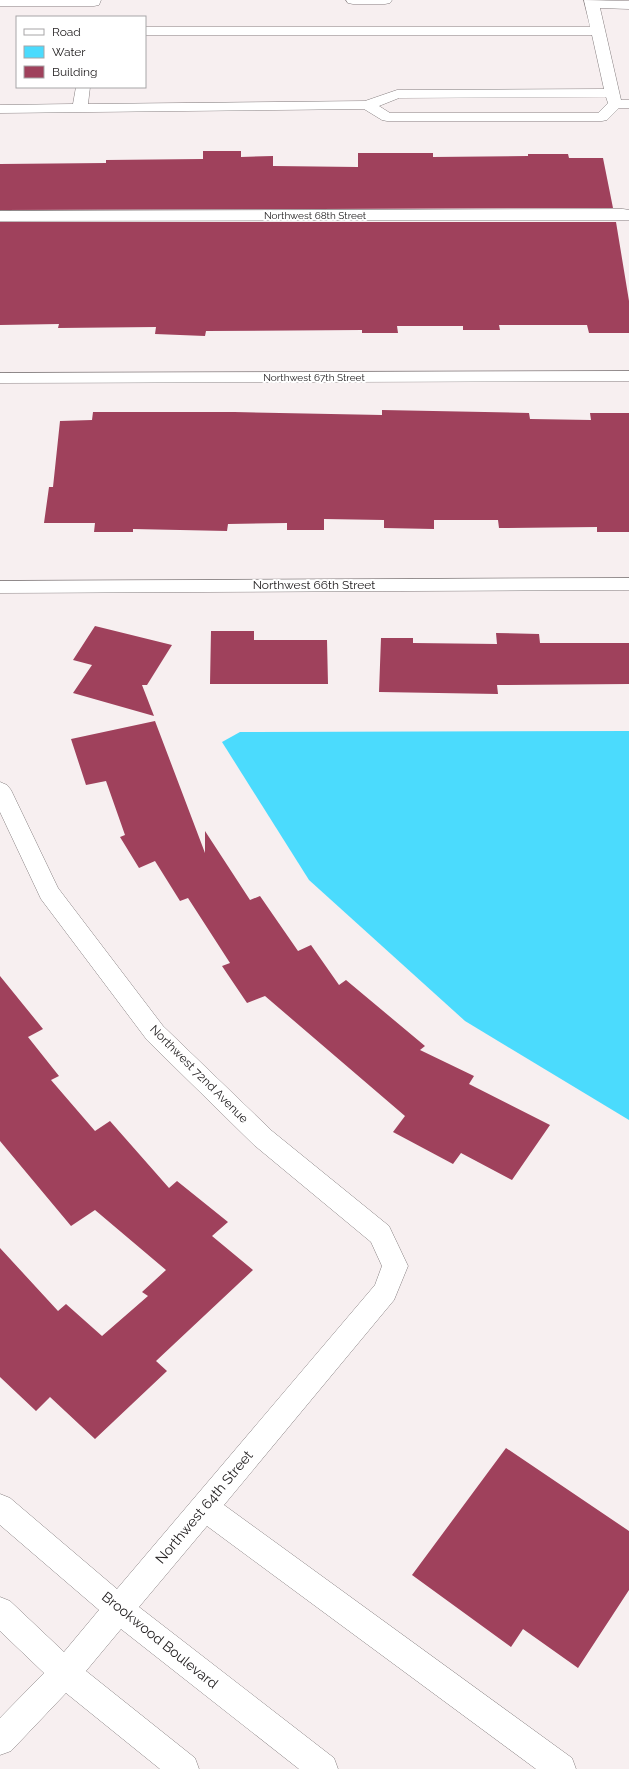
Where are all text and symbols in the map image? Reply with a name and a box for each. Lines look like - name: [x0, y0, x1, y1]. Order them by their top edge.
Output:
- legend: [16, 16, 146, 88]
- text: Road: [52, 25, 81, 39]
- text: Water: [52, 45, 86, 59]
- text: Building: [52, 65, 98, 79]
- street label: Northwest 68th Street: [264, 210, 367, 221]
- street label: Northwest 67th Street: [263, 372, 365, 383]
- street label: Northwest 66th Street: [253, 578, 375, 592]
- street label: Northwest 72nd Avenue: [147, 1022, 251, 1126]
- street label: Northwest 64th Street: [152, 1447, 256, 1567]
- street label: Brookwood Boulevard: [99, 1588, 221, 1692]

